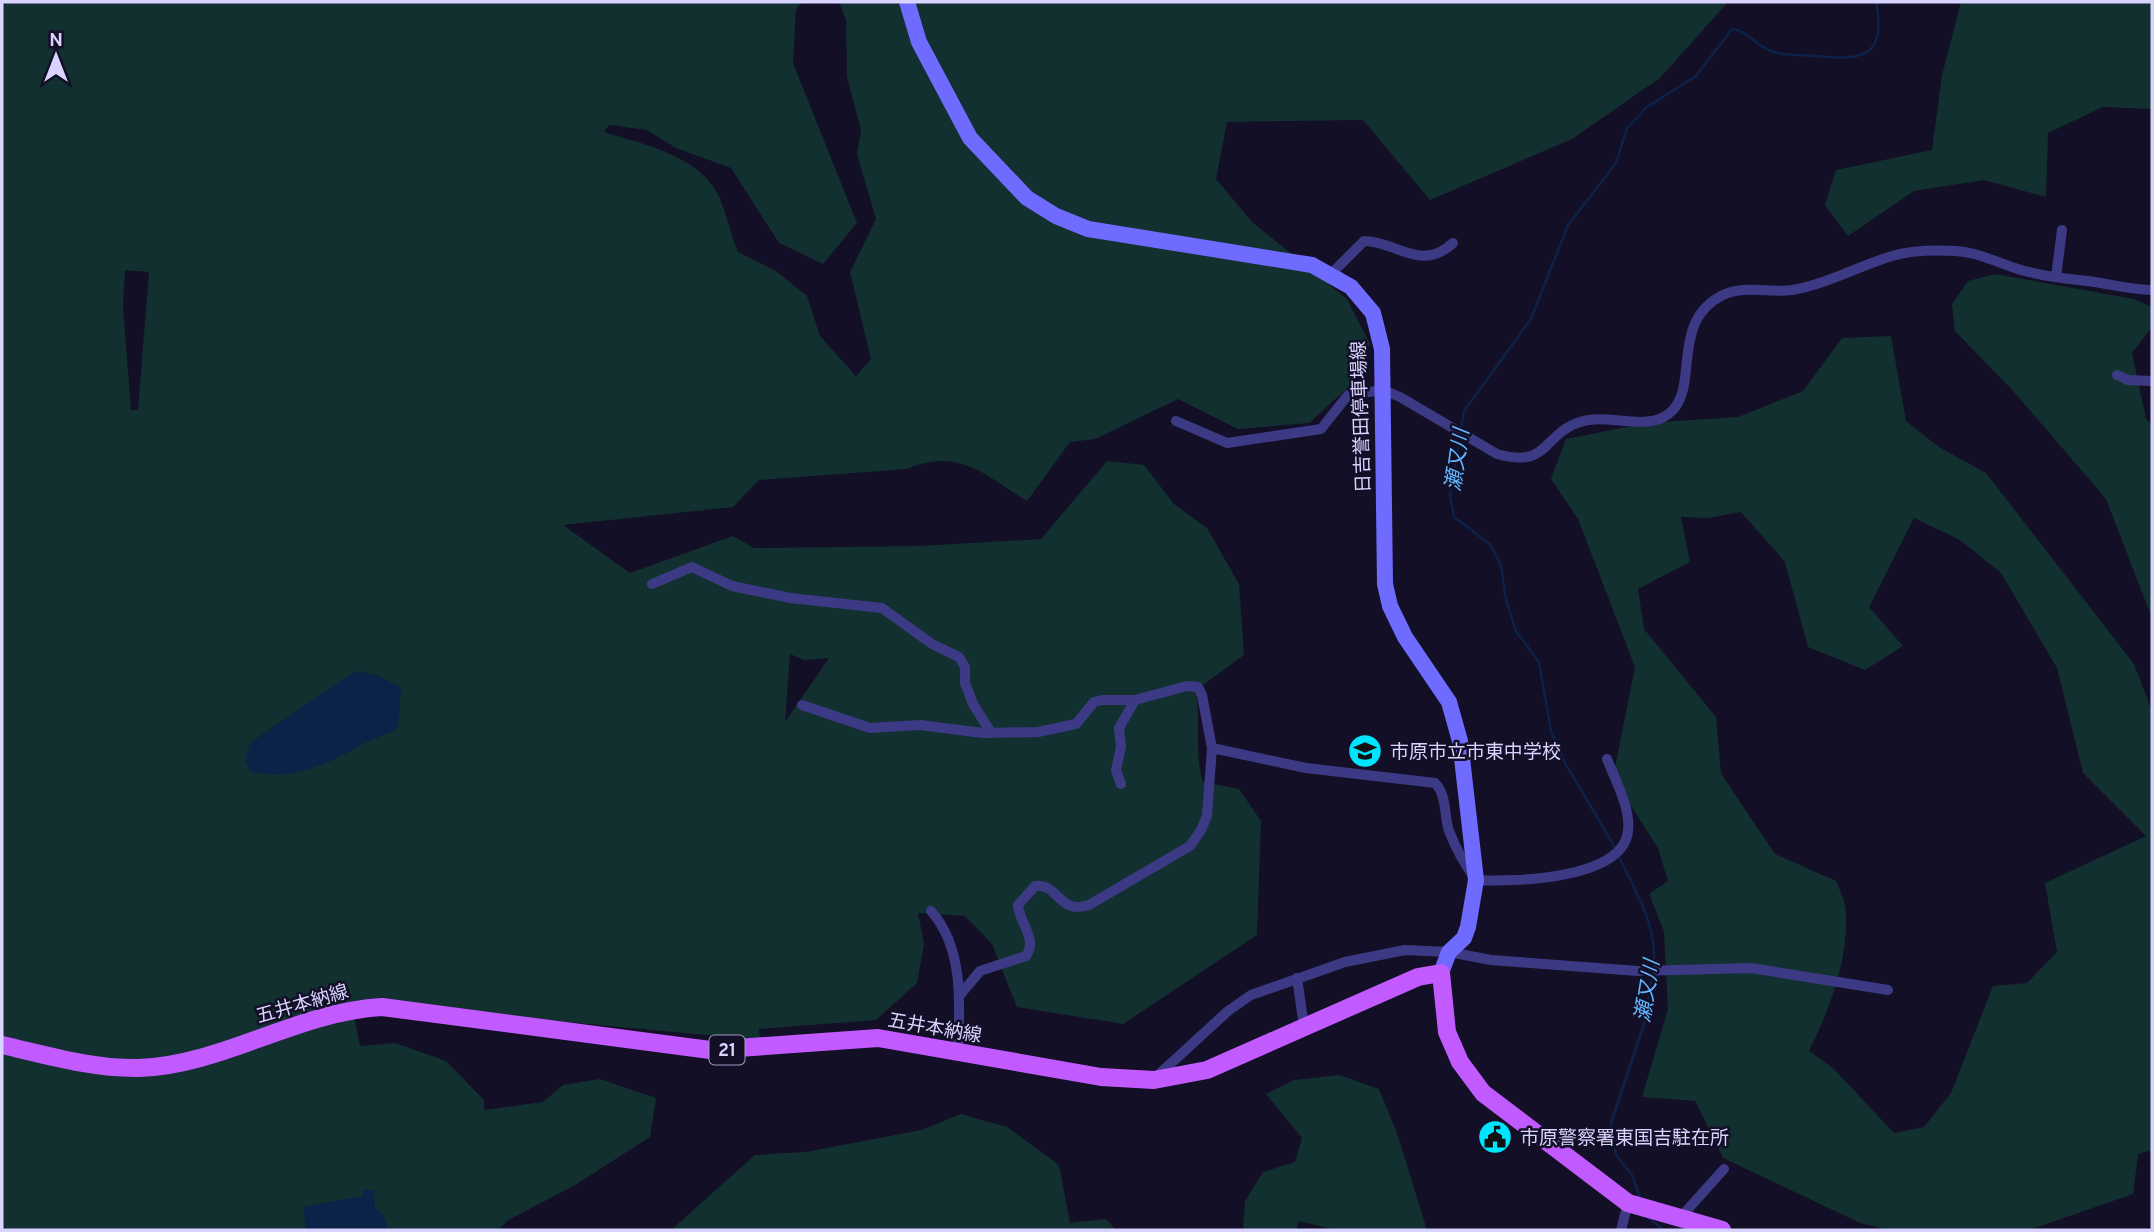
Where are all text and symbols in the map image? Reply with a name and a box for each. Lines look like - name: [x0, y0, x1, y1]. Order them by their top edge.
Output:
- north arrow: [21, 21, 91, 91]
- text: N: [49, 29, 63, 53]
- street label: 日吉誉田停車場線: [1347, 341, 1377, 493]
- water label: 瀬又川: [1441, 425, 1477, 493]
- school or university icon: 市原市立市東中学校: [1346, 732, 1384, 770]
- place label: 市原市立市東中学校: [1390, 741, 1561, 765]
- water label: 瀬又川: [1630, 956, 1667, 1024]
- street label: 五井本納線: [254, 980, 352, 1030]
- street label: 五井本納線: [886, 1009, 984, 1049]
- road number: 21: [710, 1036, 744, 1064]
- public building icon: 市原警察署東国吉駐在所: [1476, 1118, 1514, 1156]
- place label: 市原警察署東国吉駐在所: [1520, 1127, 1729, 1151]

